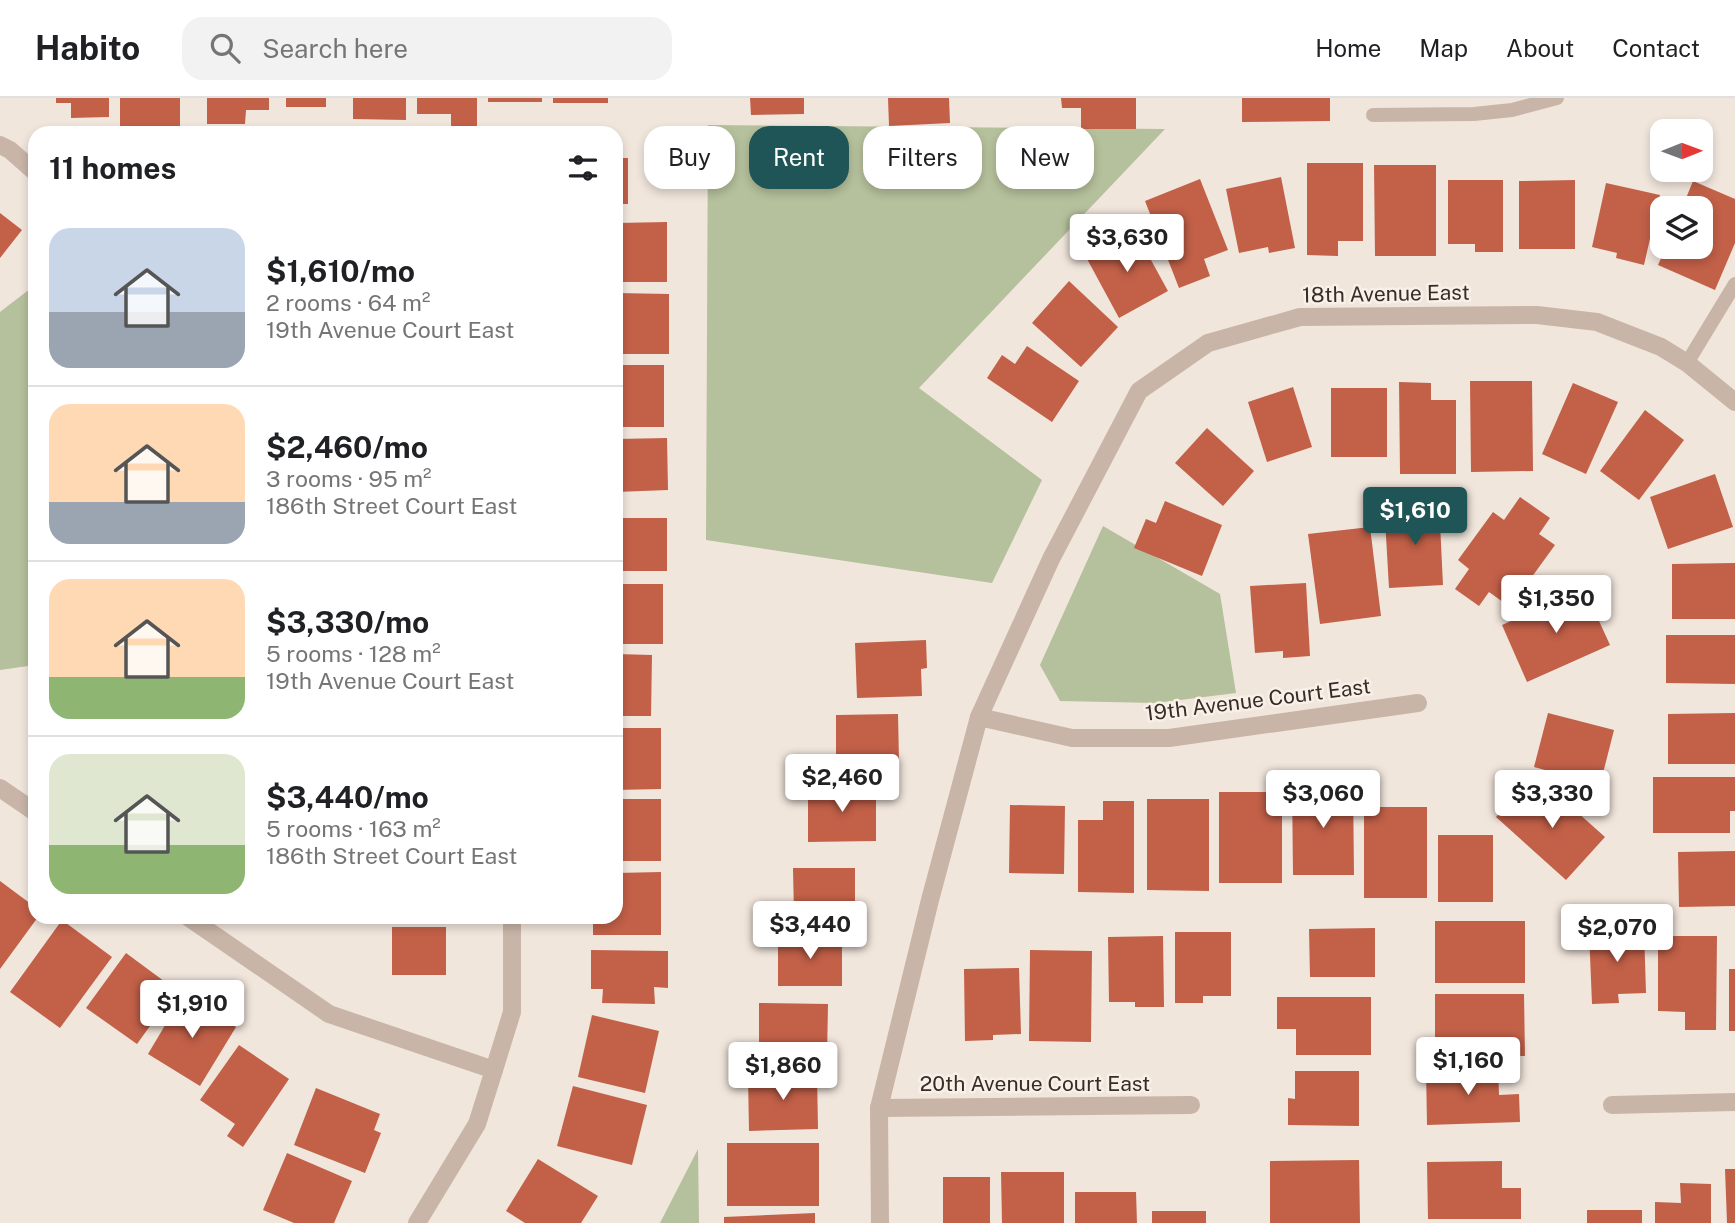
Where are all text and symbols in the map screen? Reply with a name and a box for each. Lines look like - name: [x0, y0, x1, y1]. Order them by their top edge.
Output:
- search box: [182, 17, 672, 80]
- text: Habito: [35, 29, 140, 67]
- icon: search: [206, 29, 244, 67]
- text: Search here: [262, 33, 408, 64]
- text: Home: [1315, 34, 1381, 62]
- text: Map: [1419, 34, 1468, 62]
- text: About: [1506, 34, 1574, 62]
- text: Contact: [1612, 34, 1700, 62]
- north arrow: [1650, 119, 1713, 182]
- map controls: [1650, 119, 1713, 259]
- chip: Buy: [644, 126, 735, 189]
- chip: Rent: [749, 126, 849, 189]
- chip: Filters: [863, 126, 982, 189]
- chip: New: [996, 126, 1094, 189]
- icon: filters: [564, 149, 602, 187]
- text: 11 homes: [49, 150, 176, 186]
- button: layers: [1650, 196, 1713, 259]
- pin: $3,630: [1070, 214, 1184, 274]
- text: $3,630: [1086, 223, 1168, 250]
- text: $1,610/mo: [266, 253, 415, 289]
- icon: home: [105, 256, 189, 340]
- street label: 18th Avenue East: [1302, 280, 1470, 307]
- text: 2 rooms · 64 m²: [266, 289, 430, 316]
- text: 19th Avenue Court East: [266, 316, 514, 343]
- text: $2,460/mo: [266, 429, 428, 465]
- icon: home: [105, 432, 189, 516]
- text: 3 rooms · 95 m²: [266, 465, 432, 492]
- pin: $1,610: [1358, 488, 1472, 547]
- text: 186th Street Court East: [266, 492, 518, 519]
- text: $1,610: [1379, 496, 1451, 523]
- pin: $1,350: [1499, 575, 1613, 635]
- text: $1,350: [1517, 584, 1595, 611]
- text: $3,330/mo: [266, 604, 429, 640]
- icon: home: [105, 607, 189, 691]
- text: 5 rooms · 128 m²: [266, 640, 441, 667]
- text: 19th Avenue Court East: [266, 667, 514, 694]
- street label: 19th Avenue Court East: [1144, 673, 1372, 726]
- pin: $2,460: [785, 754, 899, 814]
- text: $2,460: [801, 763, 883, 790]
- pin: $3,060: [1266, 770, 1380, 830]
- pin: $3,330: [1495, 770, 1609, 830]
- text: $3,440/mo: [266, 779, 429, 815]
- text: $3,060: [1282, 779, 1364, 806]
- text: $3,330: [1511, 779, 1593, 806]
- icon: home: [105, 782, 189, 866]
- text: 5 rooms · 163 m²: [266, 815, 441, 842]
- text: 186th Street Court East: [266, 842, 518, 869]
- pin: $3,440: [753, 902, 867, 961]
- pin: $2,070: [1560, 904, 1674, 964]
- text: $3,440: [769, 910, 851, 937]
- text: $2,070: [1577, 913, 1657, 940]
- pin: $1,910: [135, 981, 249, 1040]
- text: $1,910: [156, 989, 228, 1016]
- pin: $1,160: [1411, 1038, 1525, 1097]
- pin: $1,860: [726, 1042, 840, 1102]
- text: $1,160: [1432, 1046, 1504, 1073]
- text: $1,860: [744, 1051, 822, 1078]
- street label: 20th Avenue Court East: [920, 1071, 1150, 1096]

